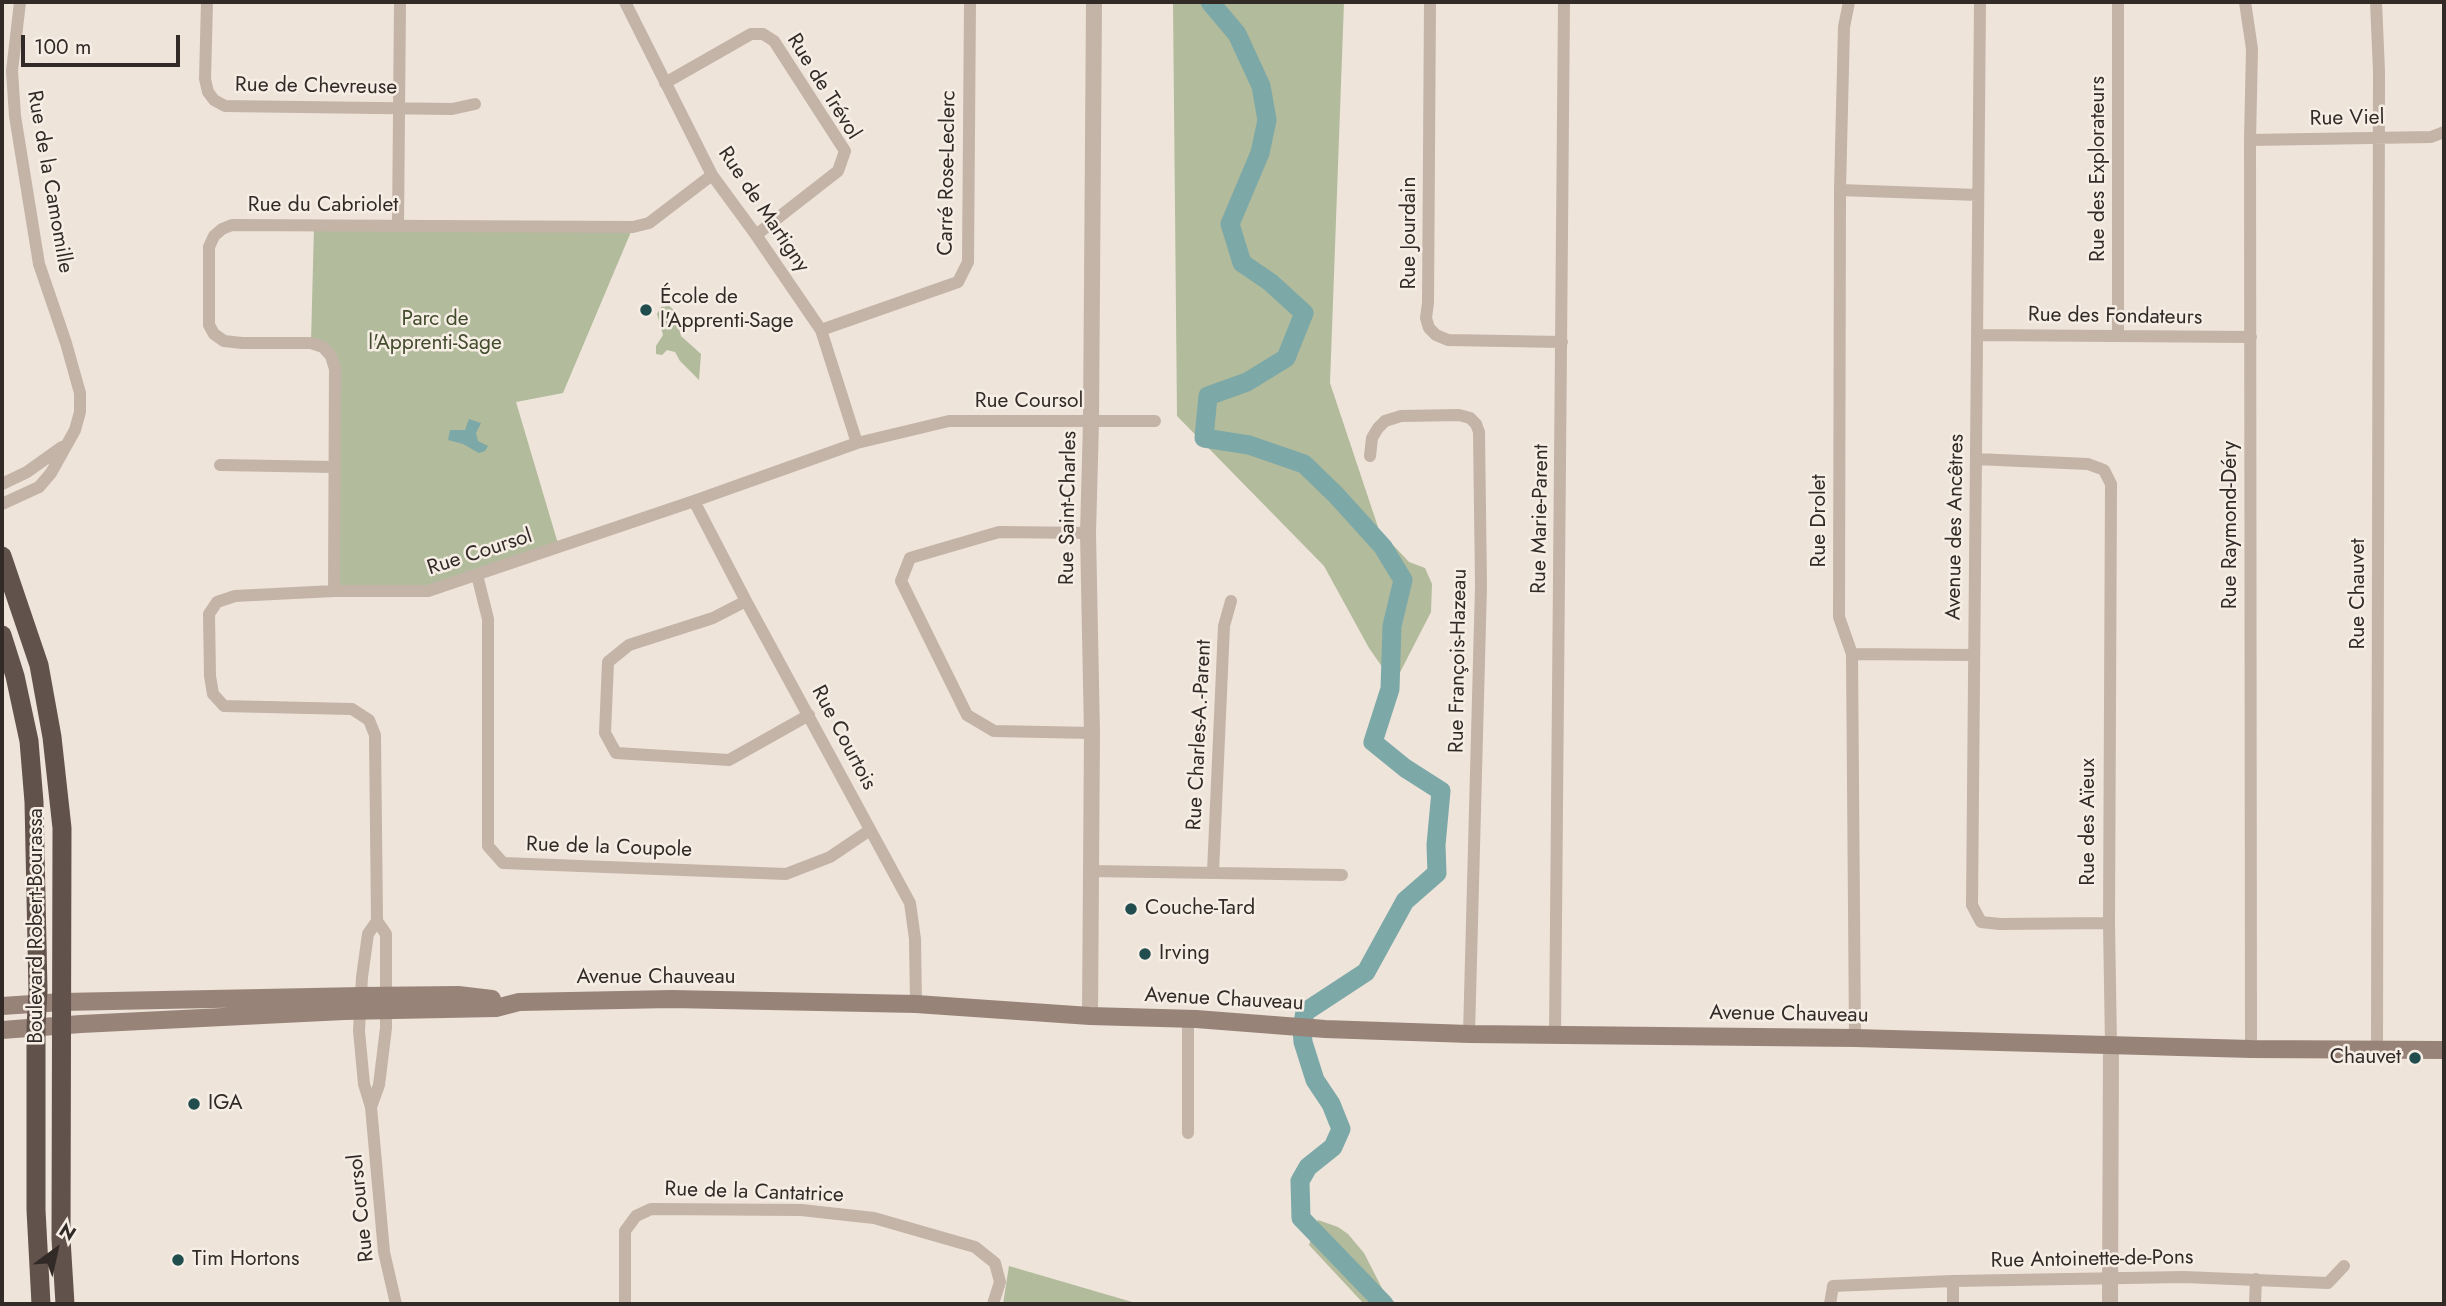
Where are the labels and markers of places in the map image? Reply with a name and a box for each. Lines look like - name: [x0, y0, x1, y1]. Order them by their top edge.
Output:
- place label: École de l'Apprenti-Sage: [660, 285, 793, 335]
- marker: École de l'Apprenti-Sage: [638, 302, 654, 318]
- place label: Couche-Tard: [1145, 896, 1255, 922]
- marker: Couche-Tard: [1123, 901, 1139, 917]
- place label: Irving: [1159, 941, 1210, 967]
- marker: Irving: [1137, 946, 1153, 962]
- place label: Chauvet: [2330, 1045, 2401, 1071]
- marker: Chauvet: [2407, 1050, 2423, 1066]
- place label: IGA: [208, 1091, 243, 1117]
- marker: IGA: [186, 1096, 202, 1112]
- place label: Tim Hortons: [192, 1247, 300, 1273]
- marker: Tim Hortons: [170, 1252, 186, 1268]

